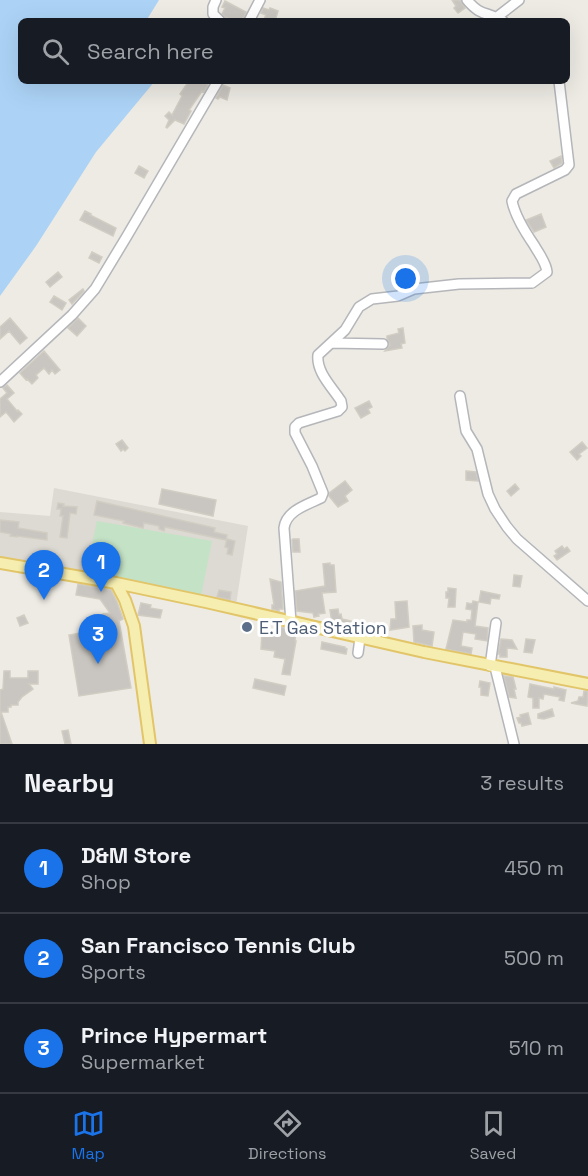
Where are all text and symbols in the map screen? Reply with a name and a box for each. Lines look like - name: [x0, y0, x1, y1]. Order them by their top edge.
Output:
- search box: [18, 18, 570, 84]
- icon: search: [39, 35, 72, 68]
- text: Search here: [87, 37, 214, 65]
- your location: [391, 264, 420, 293]
- pin: 1: [82, 542, 120, 592]
- pin: 2: [24, 550, 63, 600]
- pin: 3: [78, 614, 118, 664]
- place label: E.T Gas Station: [259, 616, 387, 639]
- marker: E.T Gas Station: [240, 620, 254, 634]
- text: Nearby: [24, 766, 114, 800]
- text: 3 results: [480, 770, 564, 796]
- text: D&M Store: [81, 841, 191, 869]
- text: 1: [39, 855, 48, 881]
- text: 450 m: [504, 855, 564, 881]
- text: Shop: [81, 869, 131, 895]
- text: San Francisco Tennis Club: [81, 931, 355, 959]
- text: 2: [38, 945, 49, 971]
- text: 500 m: [504, 945, 564, 971]
- text: Sports: [81, 959, 146, 985]
- text: Prince Hypermart: [81, 1021, 267, 1049]
- text: 3: [37, 1035, 50, 1061]
- text: 510 m: [509, 1035, 564, 1061]
- text: Supermarket: [81, 1049, 205, 1075]
- tab: Map: [72, 1107, 105, 1164]
- tab: Directions: [248, 1107, 327, 1164]
- tab: Saved: [470, 1107, 516, 1164]

